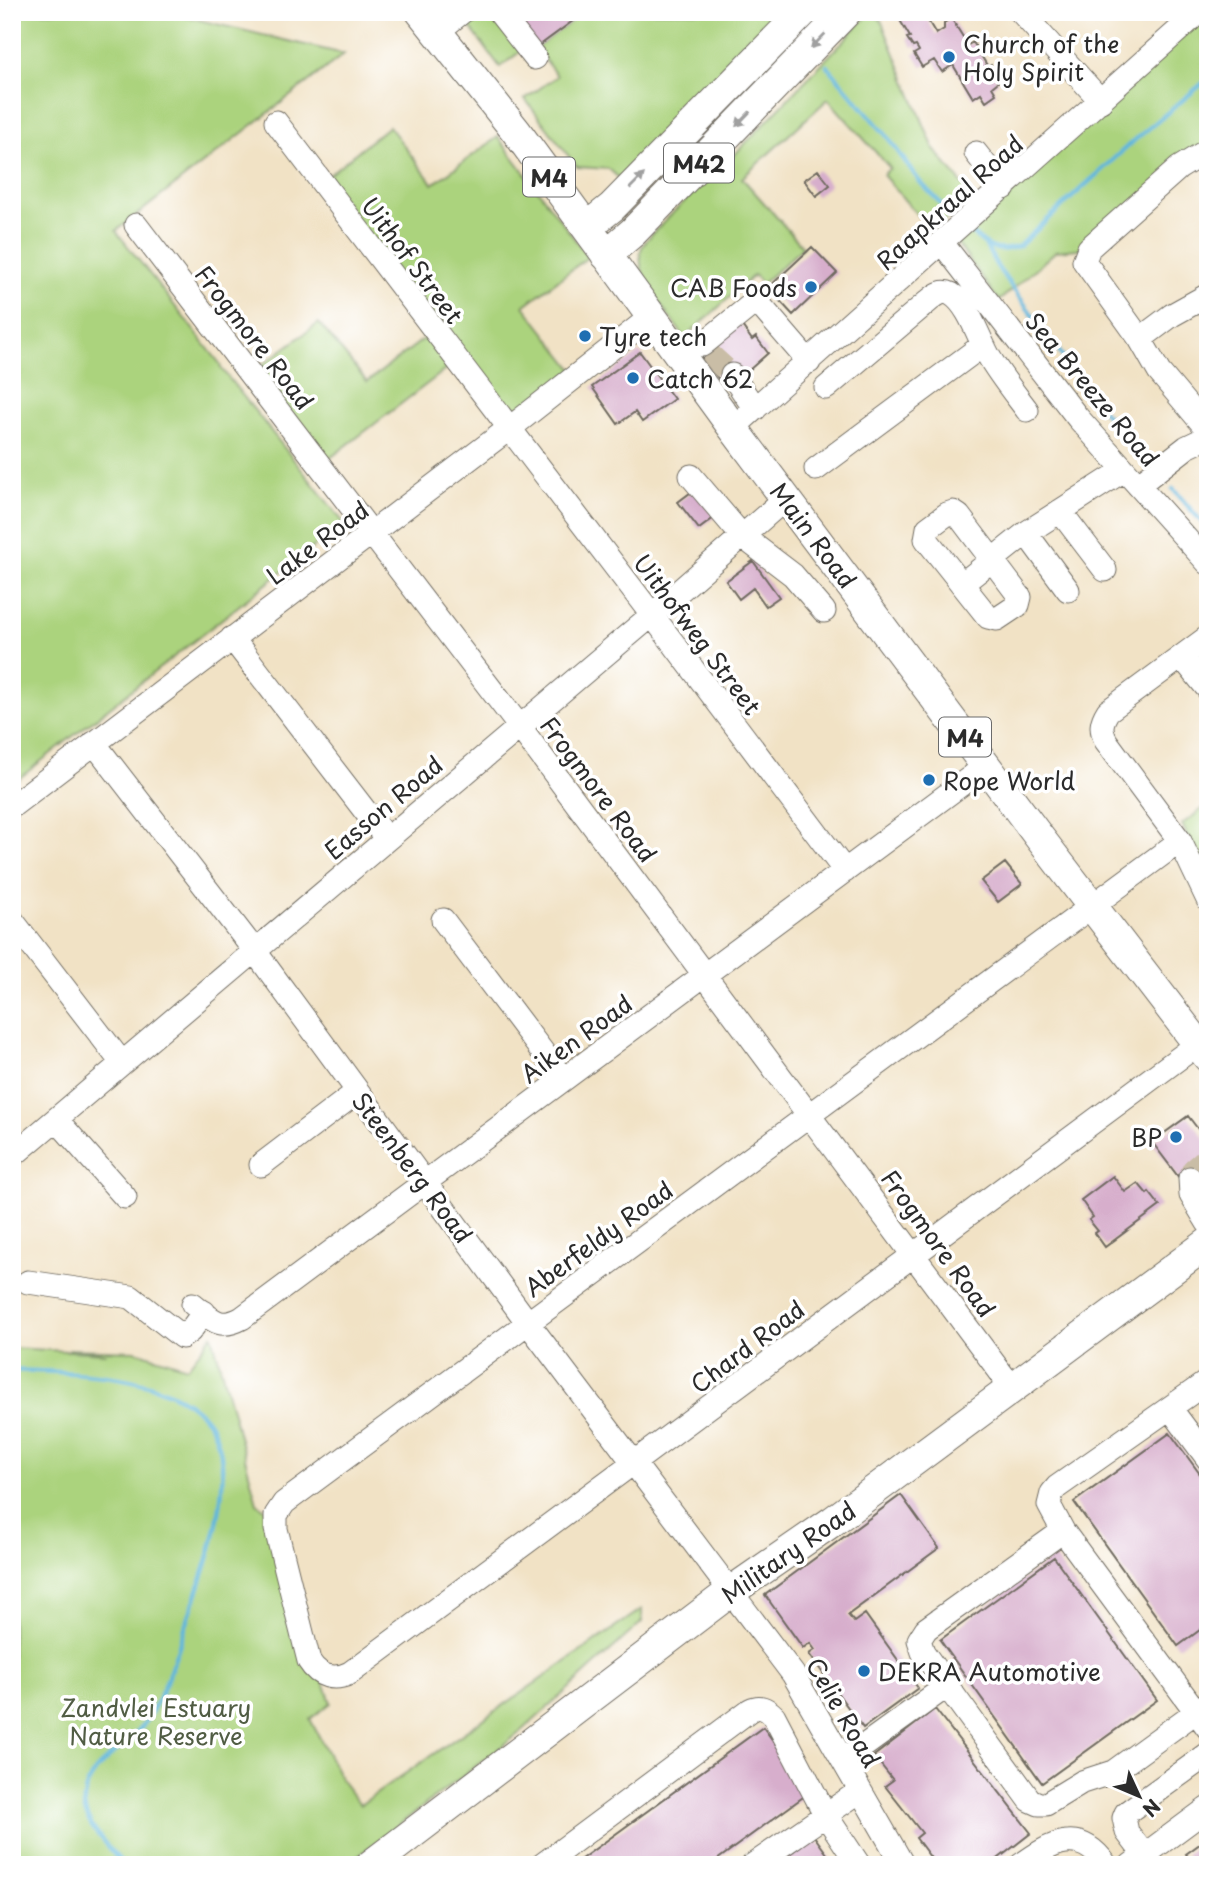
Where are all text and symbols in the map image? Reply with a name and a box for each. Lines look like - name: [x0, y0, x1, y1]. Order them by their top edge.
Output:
- place label: Church of the Holy Spirit: [963, 25, 1119, 89]
- one-way arrow: [810, 32, 826, 50]
- marker: Church of the Holy Spirit: [941, 49, 957, 65]
- one-way arrow: [734, 110, 751, 127]
- street label: Raapkraal Road: [868, 126, 1030, 278]
- road number: M42: [664, 144, 734, 182]
- road number: M4: [523, 158, 575, 196]
- one-way arrow: [629, 173, 646, 190]
- street label: Uithof Street: [353, 189, 473, 331]
- street label: Frogmore Road: [187, 257, 323, 417]
- place label: CAB Foods: [670, 269, 797, 305]
- marker: CAB Foods: [803, 279, 819, 295]
- street label: Sea Breeze Road: [1018, 304, 1168, 474]
- place label: Tyre tech: [599, 318, 707, 354]
- marker: Tyre tech: [577, 328, 593, 344]
- place label: Catch 62: [647, 360, 753, 396]
- marker: Catch 62: [625, 370, 641, 386]
- street label: Main Road: [762, 474, 866, 596]
- street label: Lake Road: [258, 491, 376, 593]
- street label: Uithofweg Street: [625, 546, 771, 722]
- street label: Frogmore Road: [532, 708, 666, 870]
- road number: M4: [939, 718, 991, 757]
- street label: Easson Road: [316, 747, 450, 867]
- place label: Rope World: [943, 762, 1075, 798]
- marker: Rope World: [921, 772, 937, 788]
- street label: Aiken Road: [513, 985, 639, 1091]
- street label: Steenberg Road: [344, 1084, 482, 1250]
- place label: BP: [1131, 1119, 1162, 1155]
- marker: BP: [1168, 1129, 1184, 1145]
- street label: Frogmore Road: [873, 1162, 1005, 1324]
- street label: Aberfeldy Road: [516, 1172, 680, 1304]
- street label: Chard Road: [682, 1291, 812, 1401]
- street label: Military Road: [713, 1492, 863, 1612]
- street label: Celie Road: [798, 1650, 890, 1774]
- place label: DEKRA Automotive: [878, 1653, 1101, 1689]
- marker: DEKRA Automotive: [856, 1663, 872, 1679]
- park label: Zandvlei Estuary Nature Reserve: [61, 1689, 251, 1753]
- north arrow: [1104, 1762, 1174, 1832]
- text: N: [1137, 1793, 1167, 1824]

